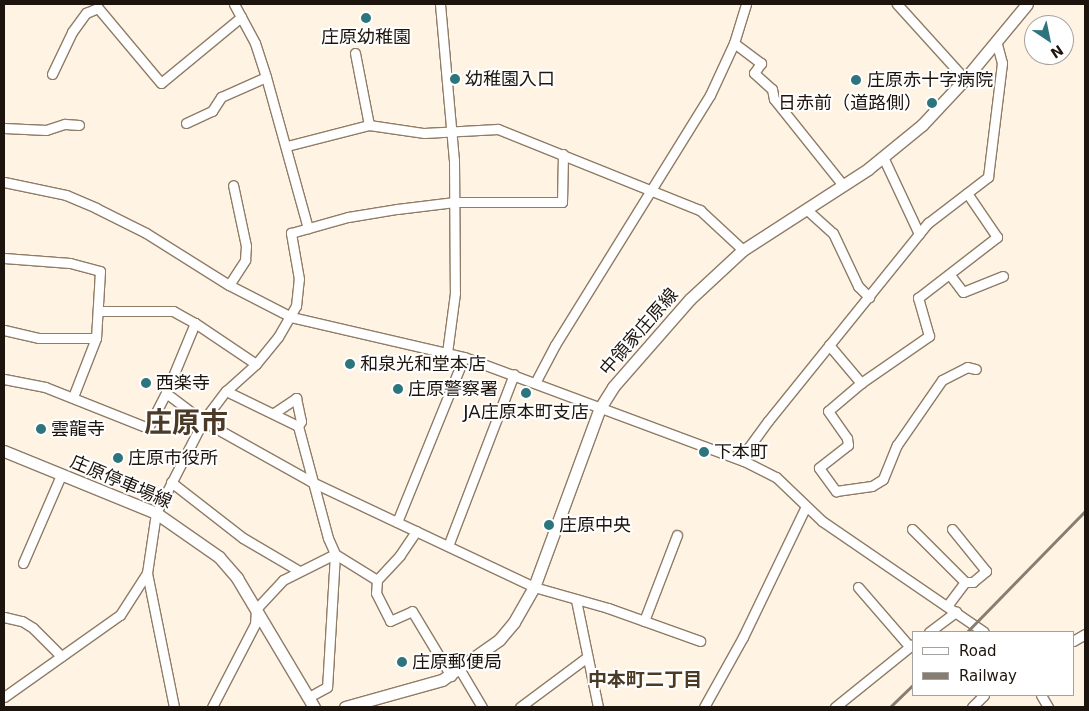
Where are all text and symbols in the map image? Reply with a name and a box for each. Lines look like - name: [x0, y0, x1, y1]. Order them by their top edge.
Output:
- marker: 庄原幼稚園: [360, 12, 372, 24]
- north arrow: [1024, 15, 1074, 65]
- place label: 庄原幼稚園: [321, 26, 411, 48]
- text: N: [1047, 42, 1066, 62]
- place label: 幼稚園入口: [465, 68, 555, 90]
- place label: 庄原赤十字病院: [867, 69, 993, 91]
- marker: 幼稚園入口: [449, 73, 461, 85]
- marker: 庄原赤十字病院: [849, 73, 863, 87]
- place label: 日赤前（道路側）: [778, 92, 922, 114]
- marker: 日赤前（道路側）: [926, 97, 938, 109]
- street label: 中領家庄原線: [595, 284, 683, 380]
- place label: 和泉光和堂本店: [360, 353, 486, 375]
- marker: 和泉光和堂本店: [344, 358, 356, 370]
- place label: 西楽寺: [156, 372, 210, 394]
- marker: 西楽寺: [140, 377, 152, 389]
- place label: 庄原警察署: [408, 378, 498, 400]
- marker: 庄原警察署: [392, 383, 404, 395]
- marker: JA庄原本町支店: [520, 387, 532, 399]
- place label: JA庄原本町支店: [463, 401, 589, 423]
- district label: 庄原市: [144, 406, 228, 440]
- place label: 雲龍寺: [51, 418, 105, 440]
- marker: 雲龍寺: [35, 423, 47, 435]
- place label: 下本町: [714, 441, 768, 463]
- marker: 下本町: [698, 446, 710, 458]
- place label: 庄原市役所: [128, 447, 218, 469]
- street label: 庄原停車場線: [67, 451, 175, 513]
- marker: 庄原市役所: [112, 452, 124, 464]
- place label: 庄原中央: [559, 514, 631, 536]
- marker: 庄原中央: [543, 519, 555, 531]
- legend: [912, 631, 1074, 696]
- text: Road: [959, 642, 997, 660]
- place label: 庄原郵便局: [412, 651, 502, 673]
- marker: 庄原郵便局: [396, 656, 408, 668]
- text: Railway: [959, 667, 1017, 685]
- district label: 中本町二丁目: [588, 669, 702, 691]

